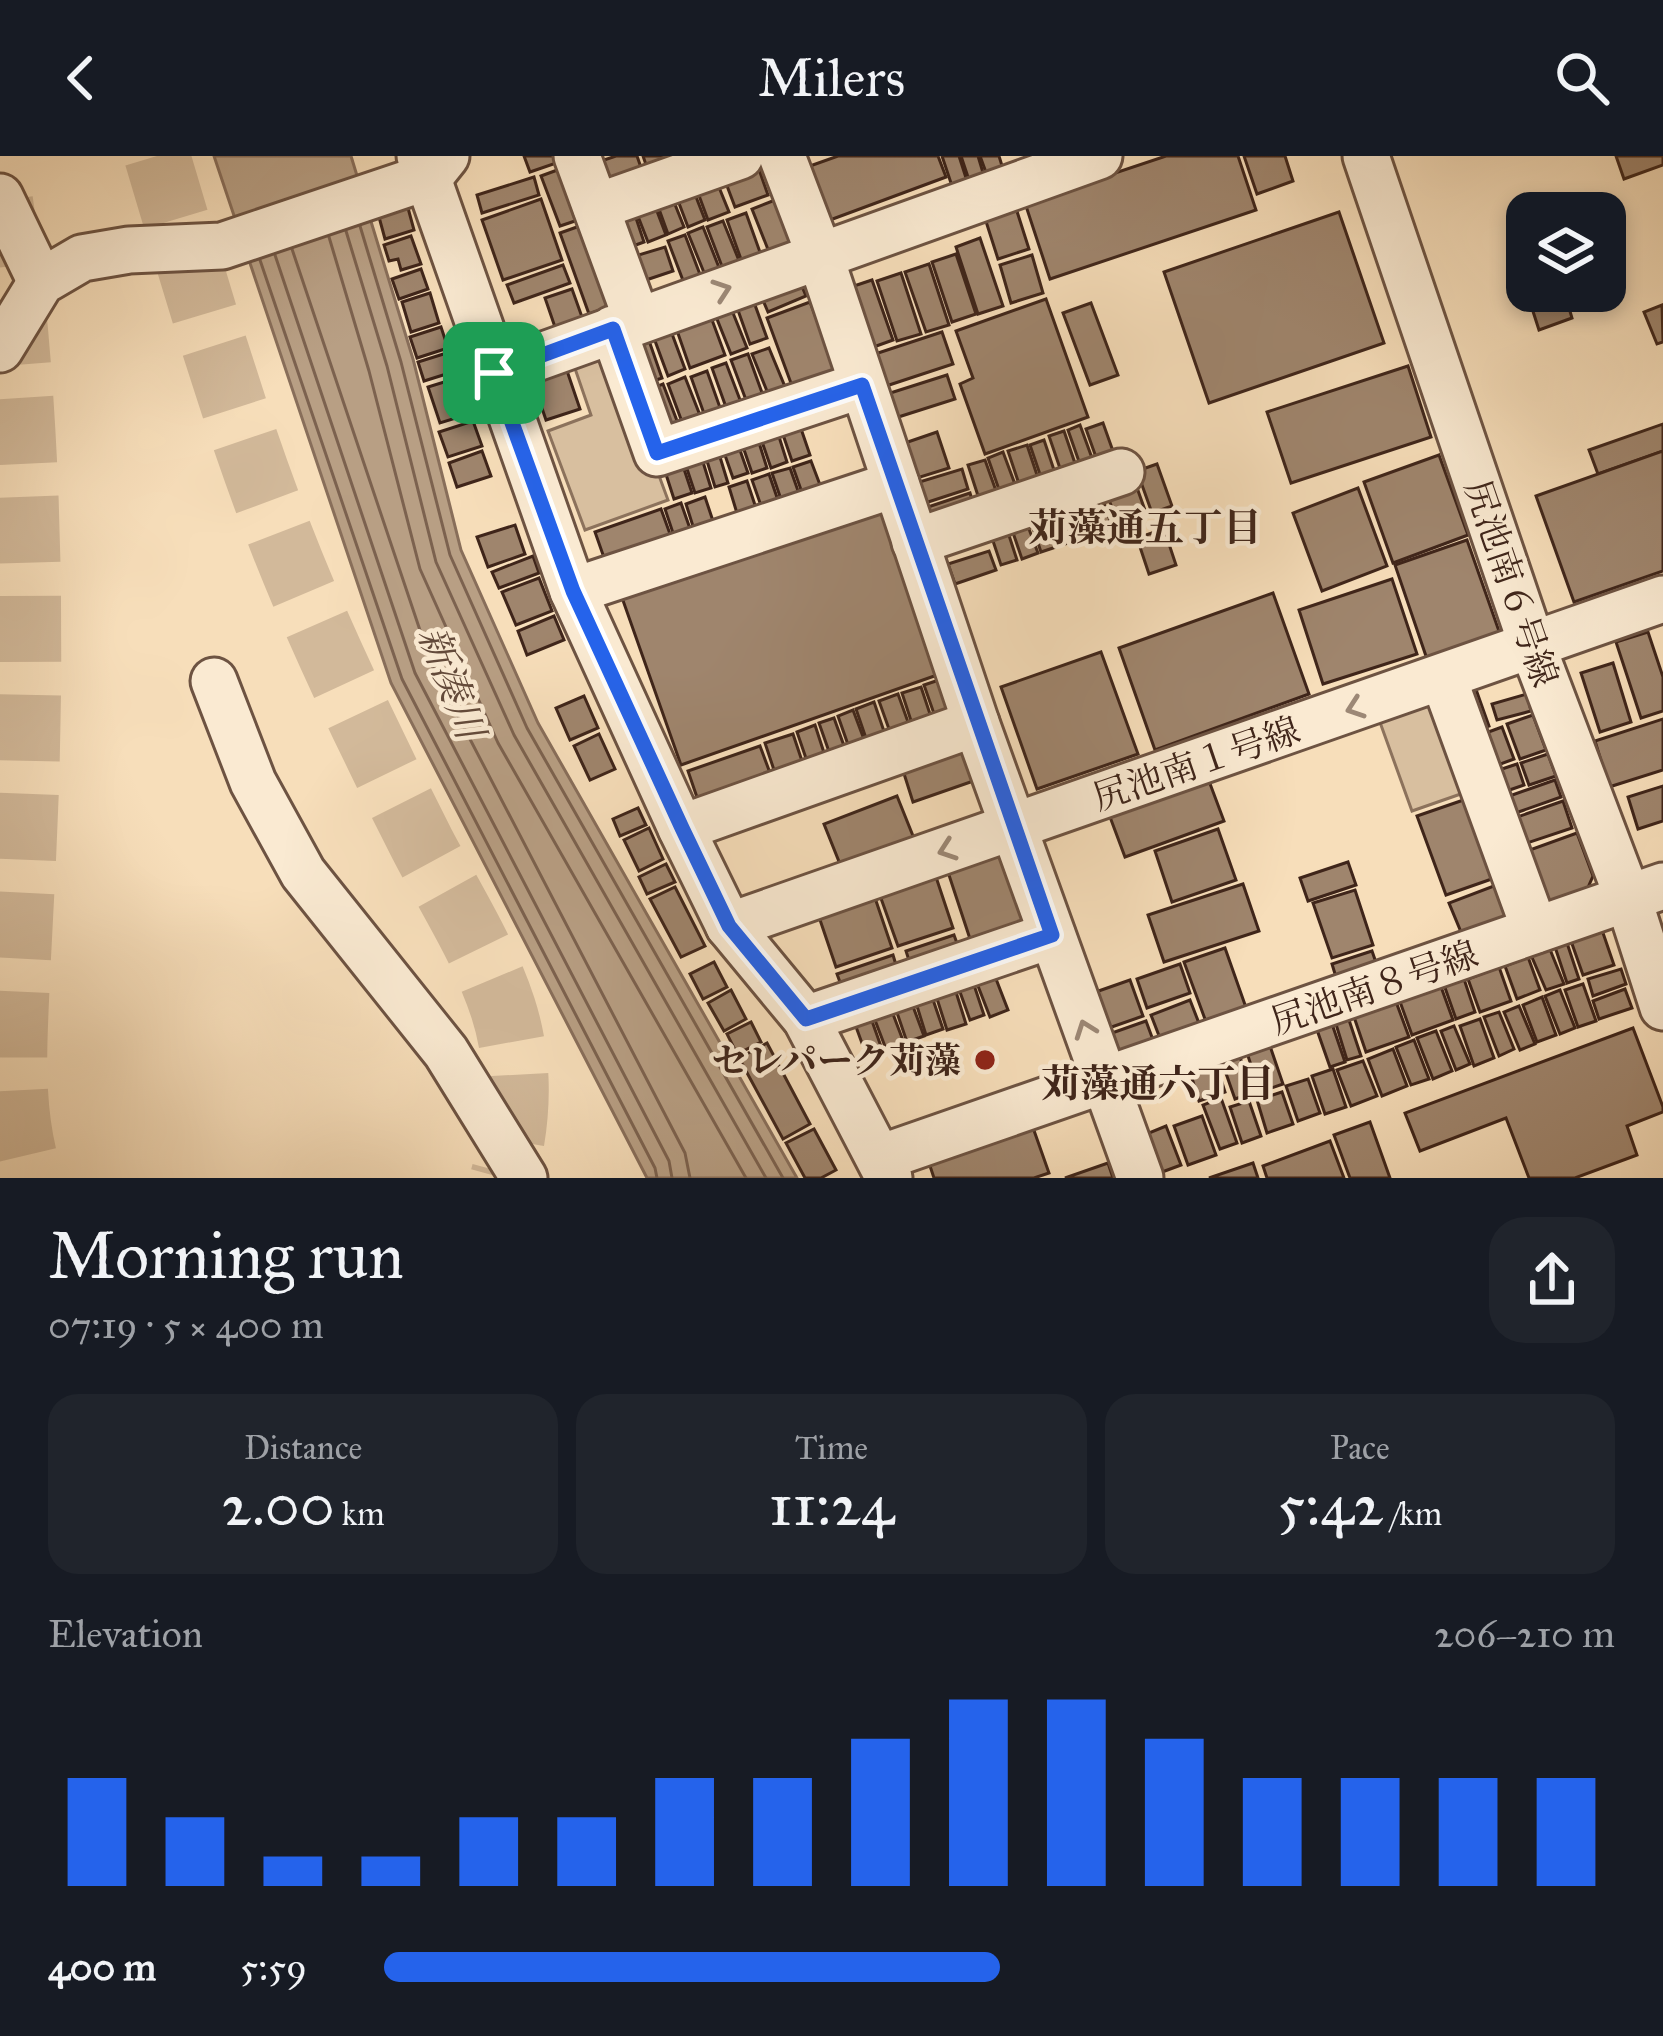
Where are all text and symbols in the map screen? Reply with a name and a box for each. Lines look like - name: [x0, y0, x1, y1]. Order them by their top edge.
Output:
- icon: back: [48, 45, 114, 111]
- text: Milers: [758, 45, 905, 111]
- icon: search: [1549, 45, 1615, 111]
- map controls: [1506, 192, 1626, 312]
- button: layers: [1506, 192, 1626, 312]
- one-way arrow: [710, 280, 731, 304]
- pin: [443, 322, 545, 424]
- icon: arrive: [461, 340, 527, 406]
- street label: 尻池南６号線: [1455, 474, 1567, 693]
- district label: 苅藻通五丁目: [1028, 504, 1262, 552]
- water label: 新湊川: [408, 619, 496, 749]
- one-way arrow: [1345, 694, 1366, 718]
- street label: 尻池南１号線: [1087, 708, 1306, 820]
- one-way arrow: [938, 836, 959, 860]
- street label: 尻池南８号線: [1265, 932, 1484, 1044]
- one-way arrow: [1075, 1020, 1099, 1041]
- place label: セレパーク苅藻: [712, 1039, 961, 1083]
- marker: セレパーク苅藻: [972, 1047, 998, 1073]
- district label: 苅藻通六丁目: [1041, 1060, 1275, 1108]
- text: Morning run: [48, 1215, 404, 1296]
- button: share: [1489, 1217, 1615, 1343]
- text: 07:19 · 5 × 400 m: [48, 1301, 324, 1349]
- text: Distance: [244, 1428, 362, 1468]
- text: Time: [795, 1428, 868, 1468]
- text: Pace: [1330, 1428, 1390, 1468]
- text: 2.00: [222, 1468, 335, 1541]
- text: 11:24: [769, 1468, 894, 1541]
- text: 5:42: [1277, 1468, 1383, 1541]
- text: km: [335, 1494, 385, 1534]
- text: /km: [1383, 1494, 1442, 1534]
- text: Elevation: [48, 1610, 203, 1658]
- text: 206–210 m: [1434, 1610, 1615, 1658]
- text: 400 m: [48, 1943, 156, 1991]
- text: 5:59: [240, 1943, 307, 1991]

